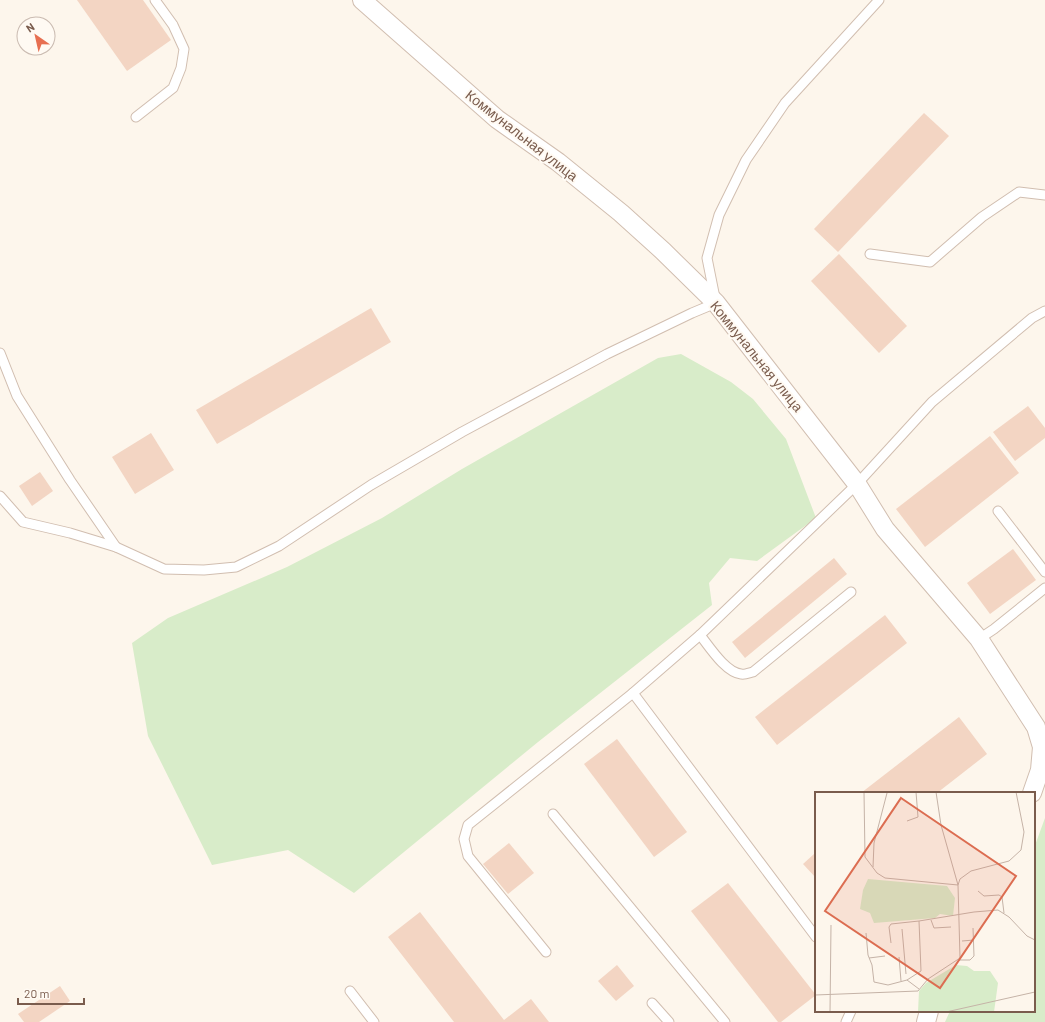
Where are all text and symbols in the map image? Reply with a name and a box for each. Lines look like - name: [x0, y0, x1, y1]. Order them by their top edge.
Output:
- north arrow: [16, 16, 56, 56]
- text: N: [23, 20, 37, 35]
- street label: Коммунальная улица: [463, 86, 582, 184]
- street label: Коммунальная улица: [707, 297, 807, 415]
- inset map: [815, 792, 1035, 1012]
- scale bar: [18, 980, 84, 1006]
- text: 20 m: [24, 986, 50, 1000]

